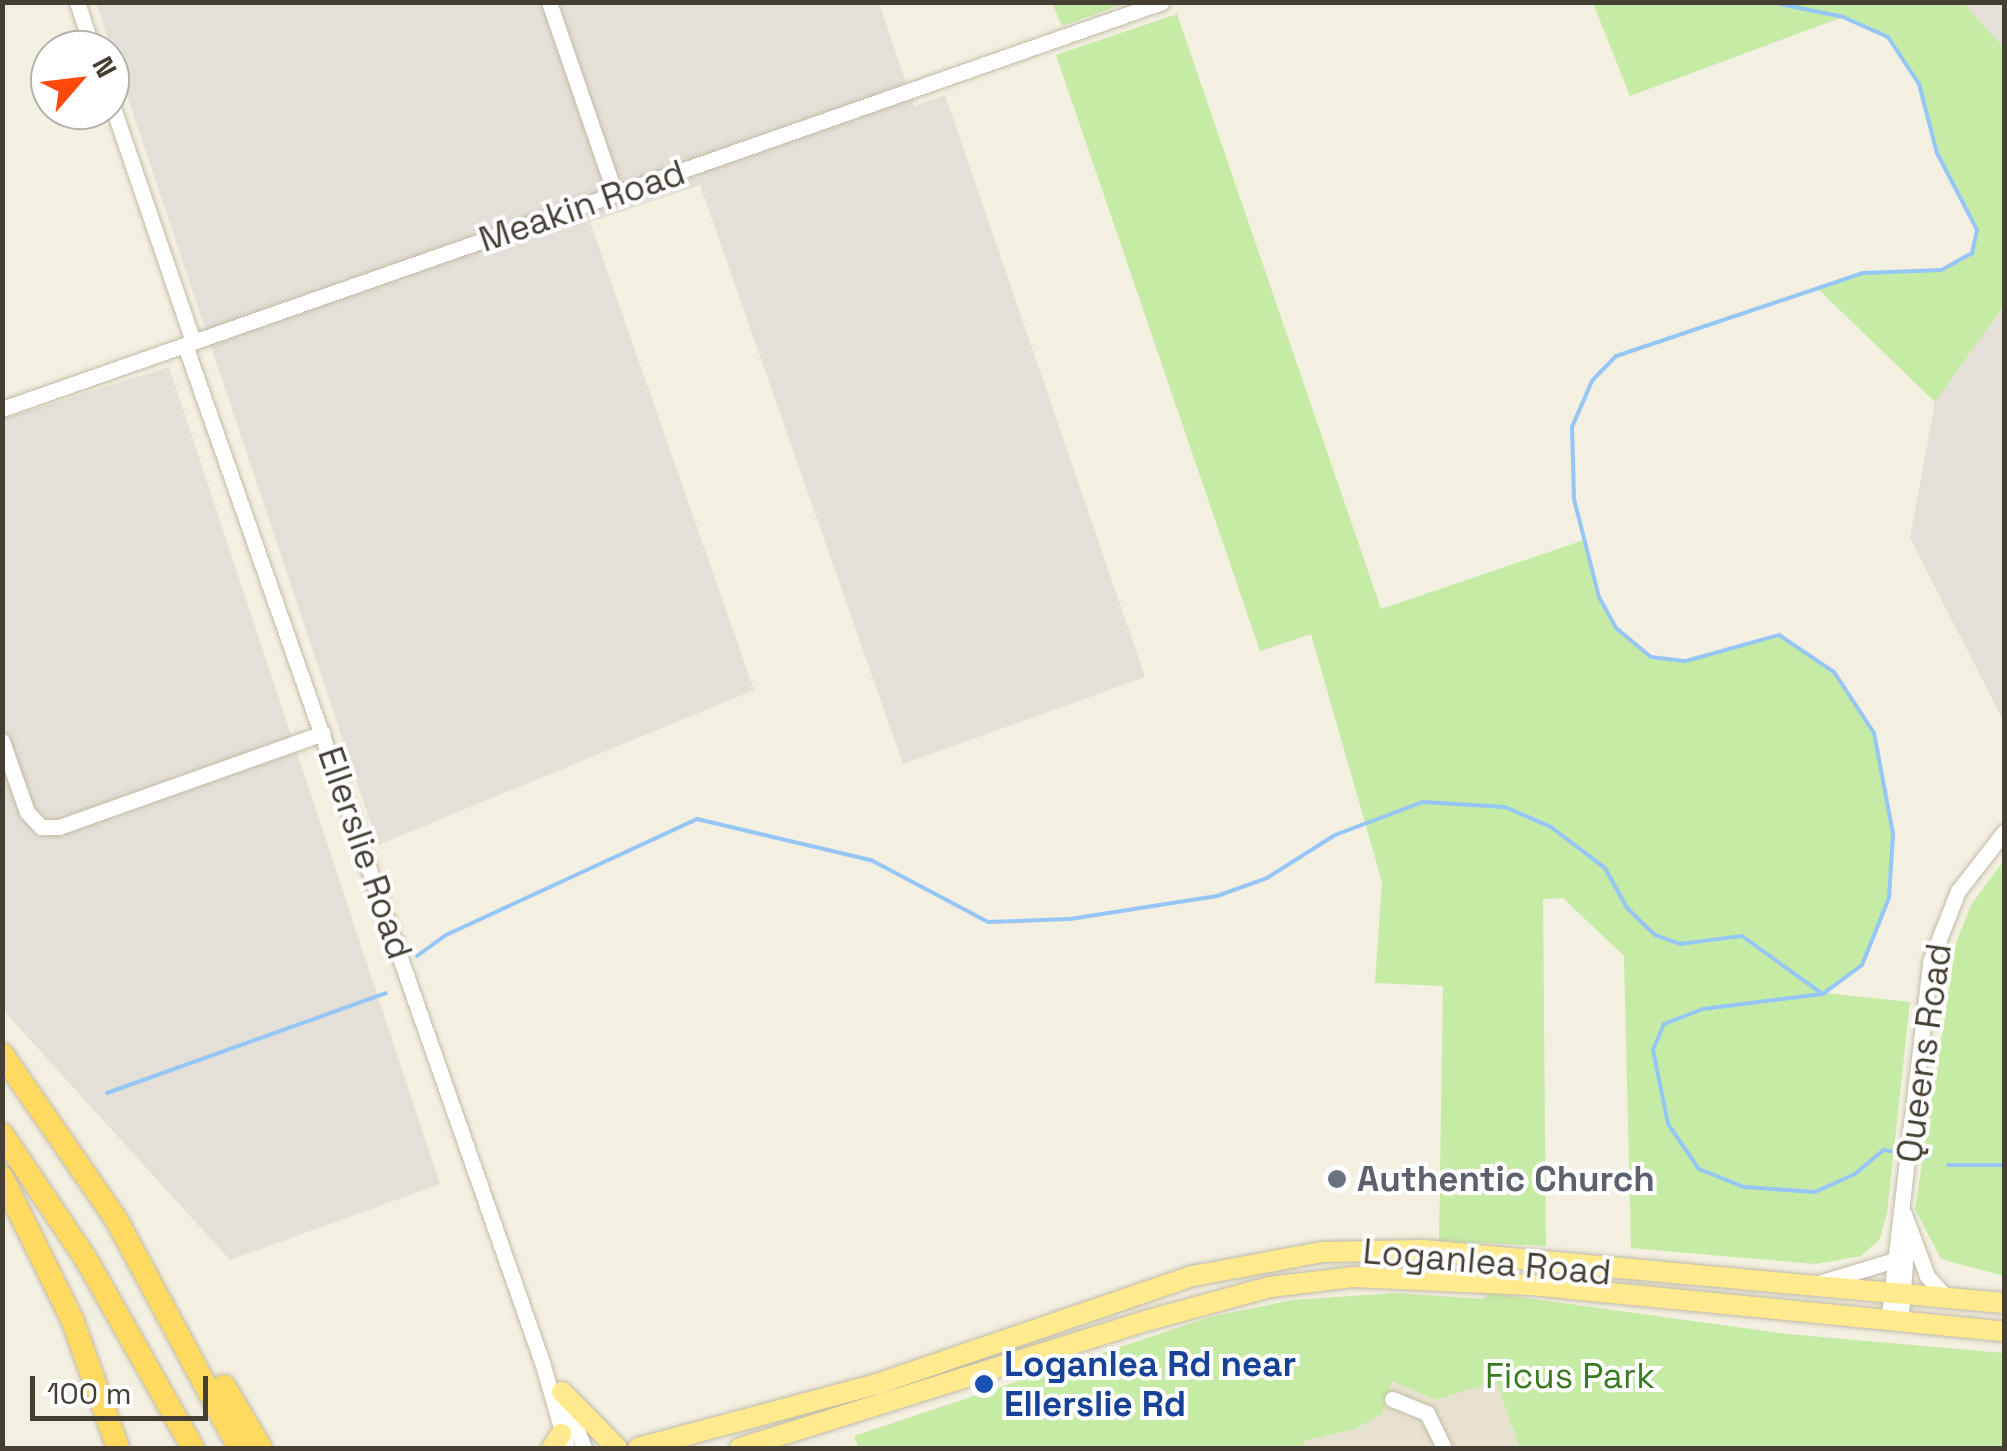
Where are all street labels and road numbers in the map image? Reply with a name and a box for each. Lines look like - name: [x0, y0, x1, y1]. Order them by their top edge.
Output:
- street label: Meakin Road: [474, 151, 690, 261]
- street label: Ellerslie Road: [309, 741, 421, 965]
- street label: Queens Road: [1888, 941, 1960, 1165]
- street label: Loganlea Road: [1361, 1230, 1613, 1294]

